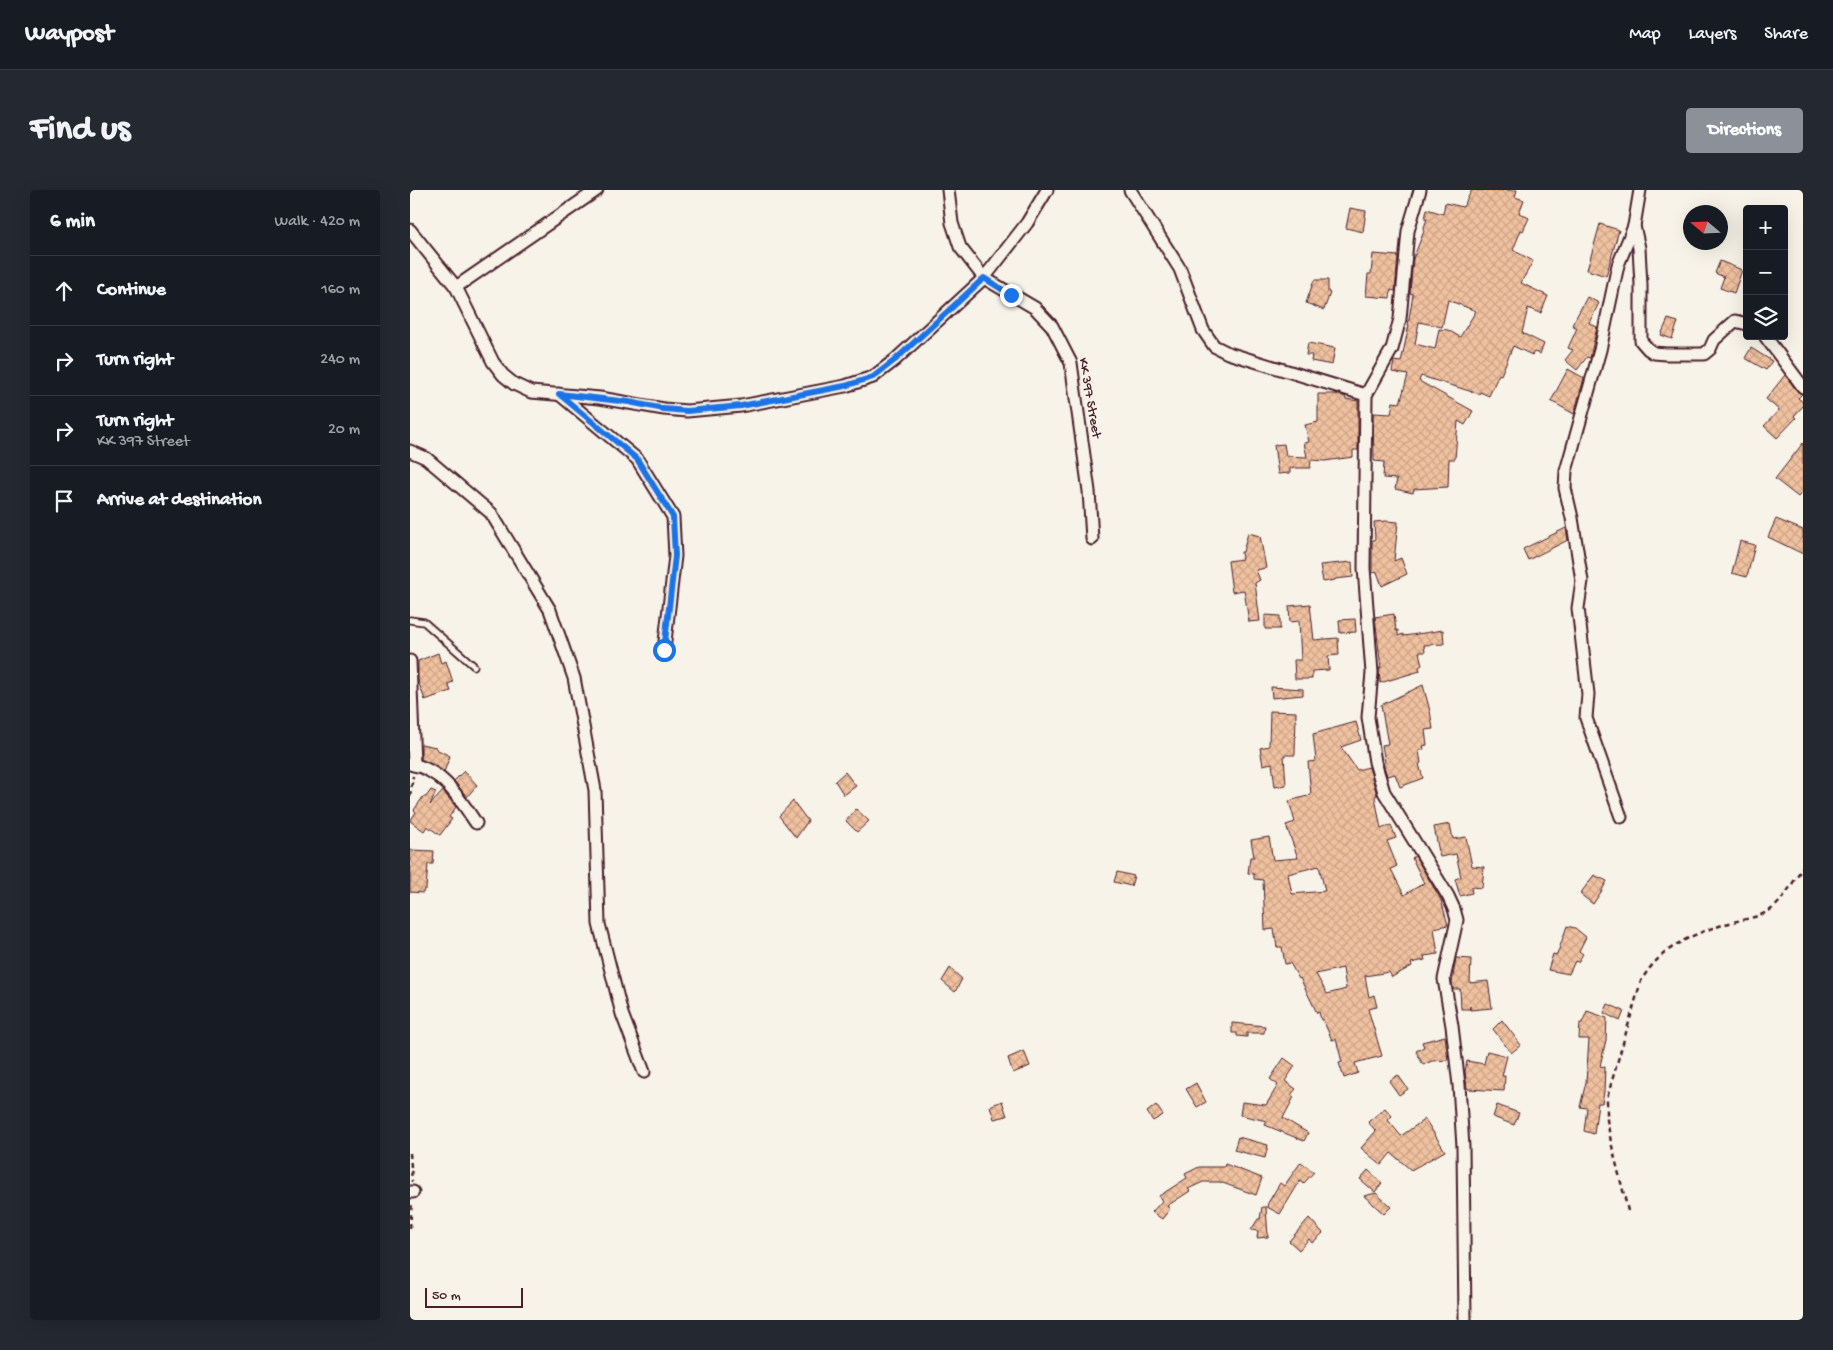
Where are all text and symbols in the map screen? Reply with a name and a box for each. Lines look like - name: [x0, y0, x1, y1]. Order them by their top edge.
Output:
- text: Waypost: [25, 20, 113, 49]
- text: Map: [1629, 24, 1661, 45]
- text: Layers: [1689, 24, 1736, 45]
- text: Share: [1764, 24, 1808, 45]
- button: Directions: [1686, 108, 1803, 153]
- text: Find us: [30, 110, 130, 151]
- north arrow: [1683, 205, 1728, 250]
- map controls: [1743, 205, 1788, 340]
- button: +: [1743, 205, 1788, 250]
- text: 6 min: [50, 210, 95, 235]
- text: Walk · 420 m: [275, 213, 360, 232]
- button: −: [1743, 250, 1788, 295]
- icon: ahead: [50, 277, 78, 305]
- text: Continue: [97, 279, 166, 302]
- text: 160 m: [321, 281, 360, 300]
- route end: [1000, 284, 1023, 307]
- button: layers: [1743, 295, 1788, 340]
- icon: right: [50, 347, 78, 375]
- text: Turn right: [97, 349, 173, 372]
- text: 240 m: [320, 351, 360, 370]
- street label: KK 397 Street: [1074, 357, 1105, 441]
- text: Turn right: [97, 410, 173, 433]
- icon: right: [50, 417, 78, 445]
- text: 20 m: [328, 421, 360, 440]
- text: KK 397 Street: [97, 433, 190, 452]
- icon: arrive: [50, 487, 78, 515]
- text: Arrive at destination: [97, 489, 261, 512]
- route start: [653, 639, 676, 662]
- scale bar: [425, 1285, 522, 1308]
- text: 50 m: [432, 1288, 461, 1305]

